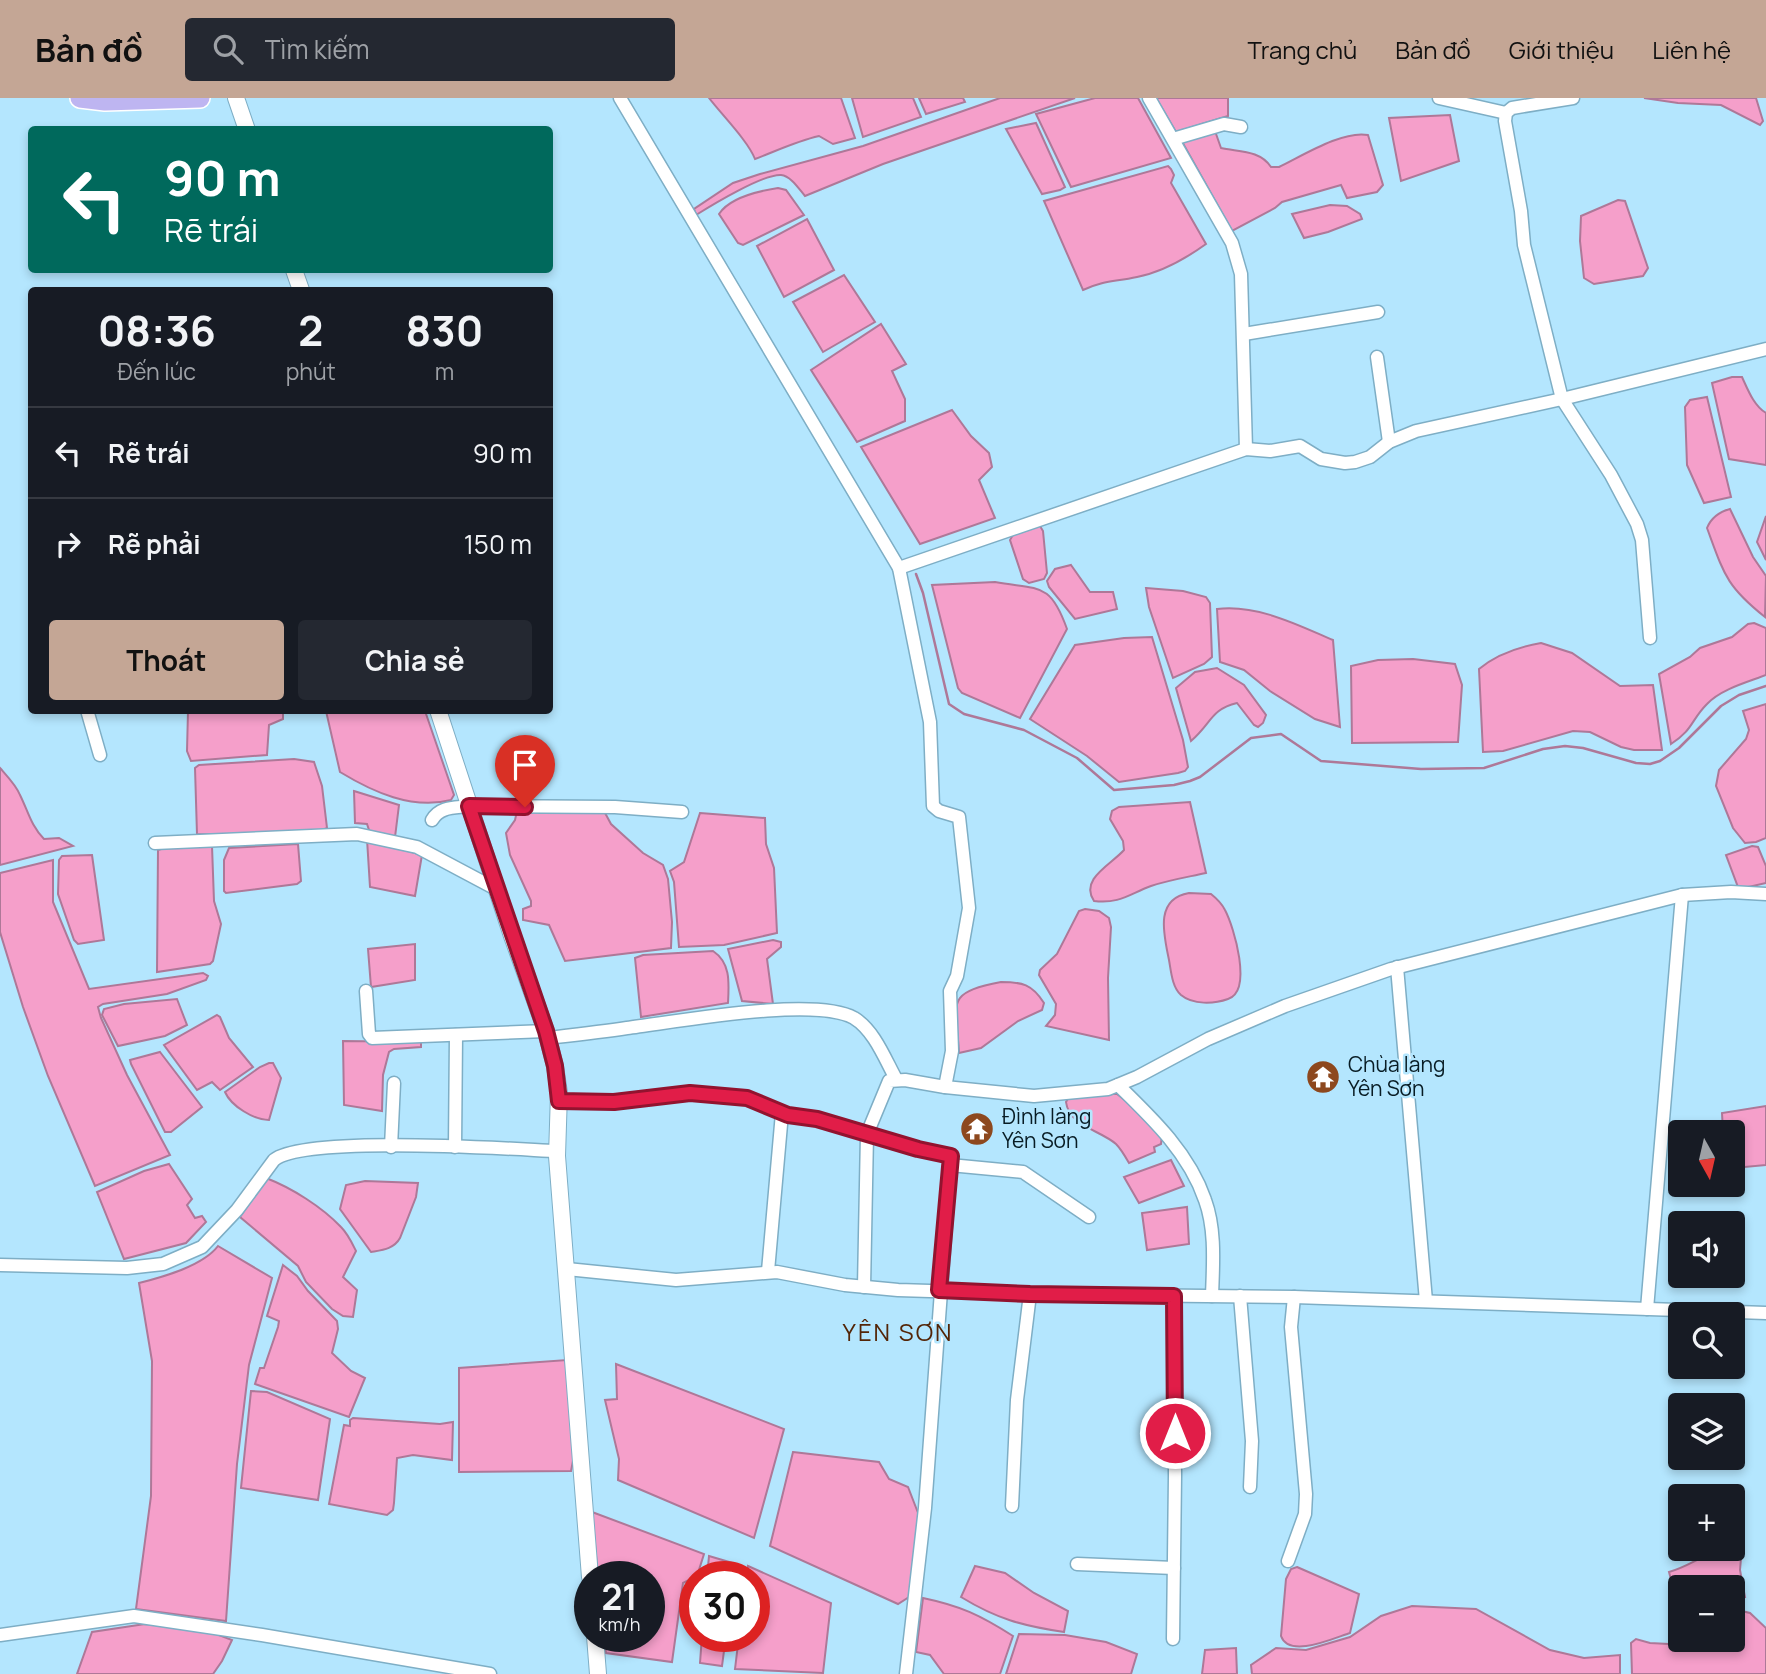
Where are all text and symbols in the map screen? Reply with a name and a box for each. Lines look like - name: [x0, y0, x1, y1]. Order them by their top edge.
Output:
- search box: [185, 18, 675, 81]
- text: Bản đồ: [35, 27, 143, 72]
- icon: search: [209, 30, 247, 68]
- text: Tìm kiếm: [265, 31, 369, 67]
- text: Trang chủ: [1248, 33, 1357, 66]
- text: Bản đồ: [1395, 33, 1471, 66]
- text: Giới thiệu: [1509, 33, 1614, 66]
- text: Liên hệ: [1652, 33, 1731, 66]
- text: 90 m: [164, 144, 281, 211]
- icon: left: [49, 154, 140, 245]
- text: Rẽ trái: [164, 208, 258, 252]
- text: 08:36: [98, 301, 216, 359]
- text: 2: [298, 301, 323, 359]
- text: 830: [406, 301, 483, 359]
- text: Đến lúc: [118, 355, 196, 387]
- text: phút: [286, 355, 336, 387]
- text: m: [435, 355, 454, 387]
- icon: left: [49, 434, 87, 472]
- text: Rẽ trái: [108, 435, 190, 471]
- text: 90 m: [473, 435, 532, 471]
- icon: right: [49, 525, 87, 563]
- text: Rẽ phải: [108, 526, 201, 562]
- text: 150 m: [464, 526, 532, 562]
- button: Thoát: [49, 620, 284, 700]
- button: Chia sẻ: [298, 620, 532, 700]
- pin: [495, 735, 555, 807]
- icon: arrive: [506, 746, 544, 784]
- place label: Chùa làng Yên Sơn: [1348, 1050, 1445, 1102]
- temple icon: Chùa làng Yên Sơn: [1304, 1058, 1342, 1096]
- place label: Đình làng Yên Sơn: [1002, 1102, 1092, 1154]
- temple icon: Đình làng Yên Sơn: [958, 1110, 996, 1148]
- north arrow: [1668, 1120, 1745, 1197]
- map controls: [1668, 1120, 1745, 1652]
- button: sound: [1668, 1211, 1745, 1288]
- button: search: [1668, 1302, 1745, 1379]
- district label: YÊN SƠN: [843, 1315, 953, 1348]
- button: layers: [1668, 1393, 1745, 1470]
- position arrow: [1138, 1396, 1212, 1470]
- button: +: [1668, 1484, 1745, 1561]
- speed limit sign: 30: [679, 1561, 770, 1652]
- text: 21: [601, 1573, 638, 1621]
- button: −: [1668, 1575, 1745, 1652]
- text: km/h: [599, 1612, 640, 1636]

